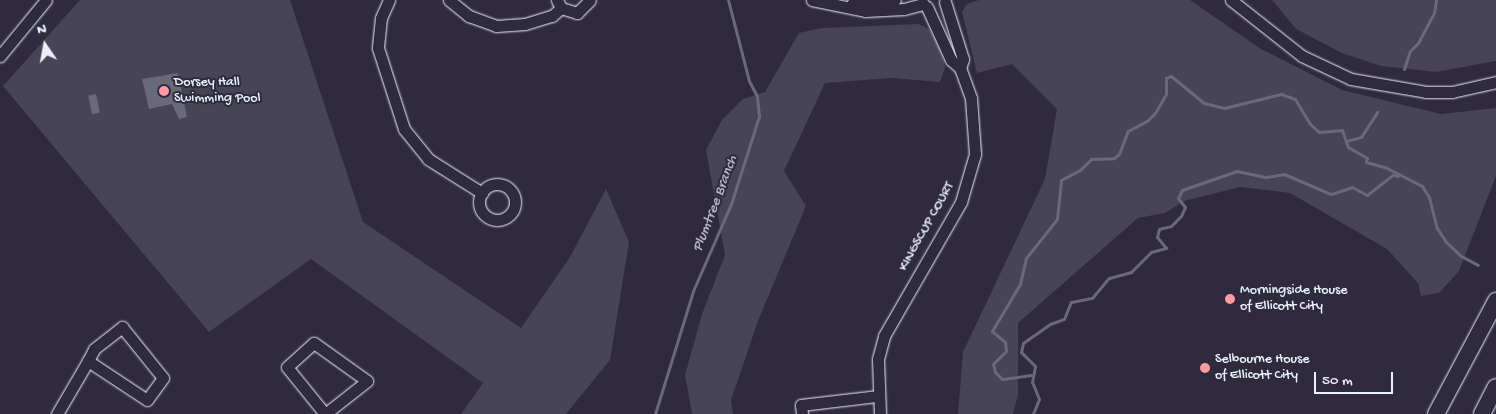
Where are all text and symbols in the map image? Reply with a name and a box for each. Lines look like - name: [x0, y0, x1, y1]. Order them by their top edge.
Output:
- north arrow: [20, 20, 70, 70]
- text: N: [36, 21, 48, 39]
- place label: Dorsey Hall Swimming Pool: [174, 75, 261, 108]
- marker: Dorsey Hall Swimming Pool: [158, 85, 170, 97]
- water label: Plumtree Branch: [689, 153, 743, 255]
- street label: KINGSCUP COURT: [896, 180, 958, 274]
- place label: Morningside House of Ellicott City: [1240, 283, 1347, 316]
- marker: Morningside House of Ellicott City: [1224, 293, 1236, 305]
- place label: Selbourne House of Ellicott City: [1215, 352, 1309, 384]
- marker: Selbourne House of Ellicott City: [1199, 362, 1211, 374]
- scale bar: [1316, 362, 1395, 394]
- text: 50 m: [1322, 372, 1353, 390]

